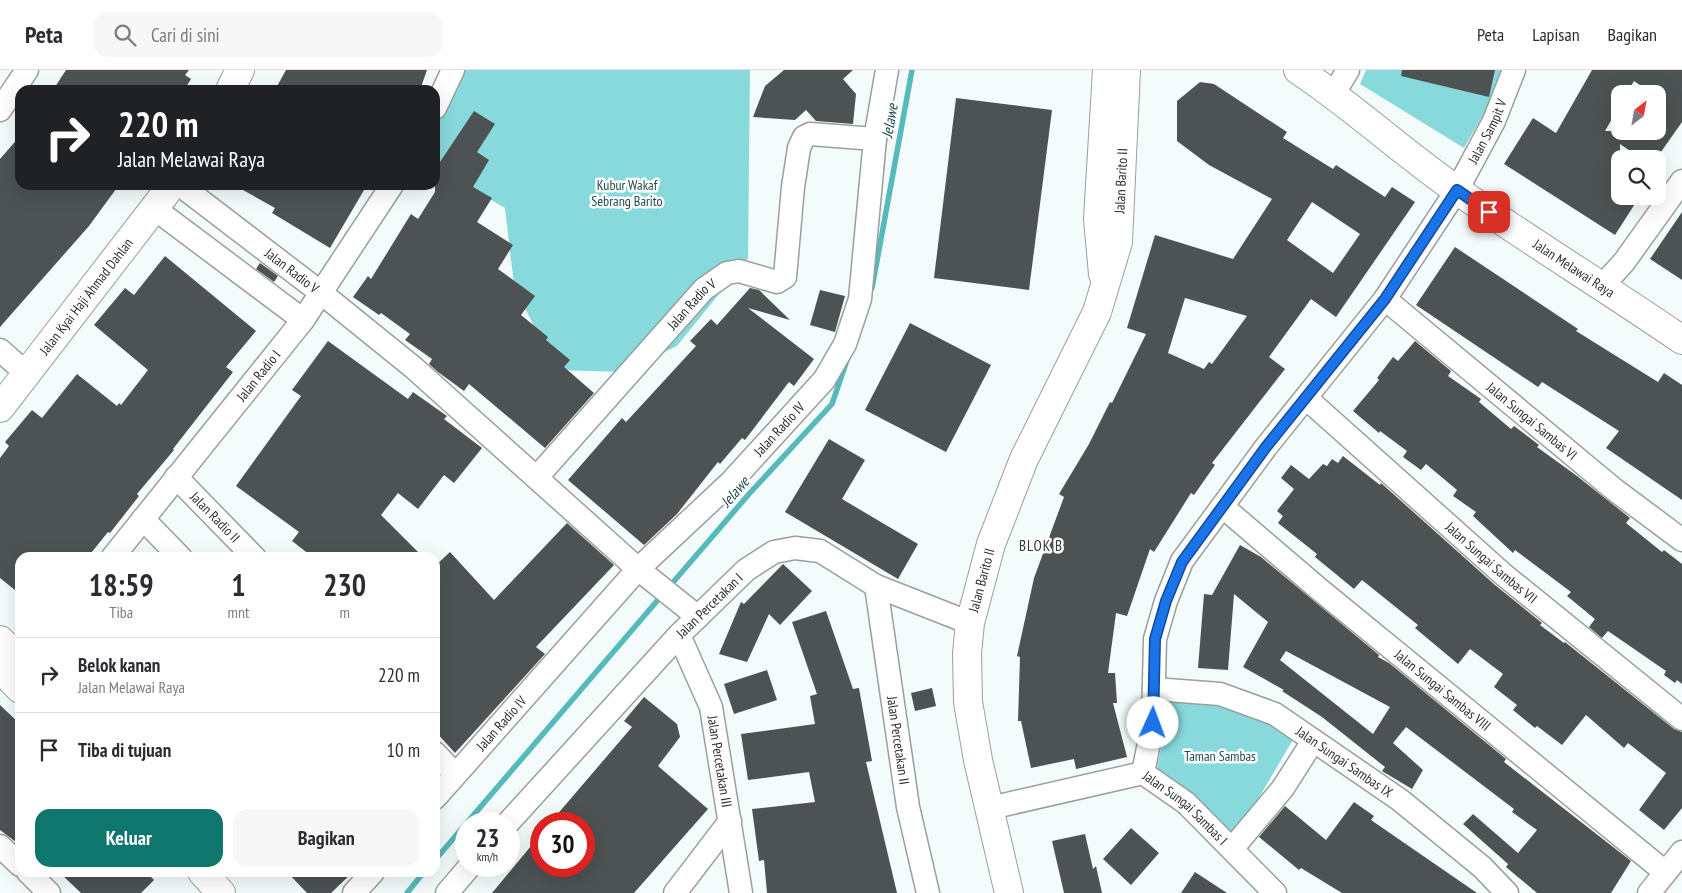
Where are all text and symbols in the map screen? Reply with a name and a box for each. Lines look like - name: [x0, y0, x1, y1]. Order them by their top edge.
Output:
- search box: [93, 12, 443, 57]
- text: Peta: [25, 19, 63, 50]
- icon: search: [111, 21, 139, 49]
- text: Cari di sini: [151, 23, 220, 47]
- text: Peta: [1477, 23, 1504, 46]
- text: Lapisan: [1532, 23, 1580, 46]
- text: Bagikan: [1608, 23, 1657, 46]
- north arrow: [1611, 85, 1666, 140]
- map controls: [1611, 85, 1666, 205]
- street label: Jalan Sampit V: [1463, 96, 1511, 168]
- text: 220 m: [118, 101, 199, 147]
- water label: Jelawe: [877, 102, 902, 140]
- icon: right: [35, 105, 100, 170]
- text: Jalan Melawai Raya: [118, 145, 265, 173]
- street label: Jalan Barito II: [1110, 148, 1131, 215]
- button: search: [1611, 150, 1666, 205]
- park label: Kubur Wakaf Sebrang Barito: [591, 176, 663, 210]
- pin: [1468, 191, 1510, 233]
- icon: arrive: [1475, 198, 1503, 226]
- street label: Jalan Kyai Haji Ahmad Dahlan: [35, 234, 137, 359]
- street label: Jalan Melawai Raya: [1529, 235, 1618, 301]
- street label: Jalan Radio V: [260, 244, 323, 297]
- street label: Jalan Radio V: [663, 274, 720, 334]
- street label: Jalan Radio I: [232, 346, 284, 406]
- street label: Jalan Sungai Sambas VI: [1482, 378, 1581, 464]
- street label: Jalan Radio IV: [749, 398, 809, 461]
- water label: Jelawe: [716, 472, 754, 512]
- street label: Jalan Radio II: [186, 487, 244, 546]
- street label: Jalan Sungai Sambas VII: [1441, 517, 1541, 607]
- district label: BLOK B: [1019, 536, 1063, 555]
- street label: Jalan Barito II: [964, 546, 999, 615]
- text: 18:59: [89, 565, 154, 604]
- text: 1: [231, 565, 246, 604]
- text: 230: [323, 565, 366, 604]
- street label: Jalan Percetakan I: [672, 569, 747, 643]
- text: Tiba: [109, 602, 133, 622]
- text: mnt: [227, 602, 249, 622]
- text: m: [339, 602, 350, 622]
- street label: Jalan Sungai Sambas VIII: [1390, 645, 1494, 735]
- text: Belok kanan: [78, 653, 160, 677]
- icon: right: [35, 661, 63, 689]
- text: 220 m: [378, 663, 420, 687]
- text: Jalan Melawai Raya: [78, 677, 185, 697]
- street label: Jalan Radio IV: [472, 692, 531, 755]
- street label: Jalan Percetakan II: [883, 694, 914, 786]
- position arrow: [1126, 696, 1178, 748]
- street label: Jalan Percetakan III: [703, 713, 736, 809]
- street label: Jalan Sungai Sambas IX: [1292, 722, 1396, 801]
- icon: arrive: [35, 736, 63, 764]
- text: Tiba di tujuan: [78, 738, 171, 762]
- text: 10 m: [387, 738, 420, 762]
- park label: Taman Sambas: [1184, 747, 1256, 765]
- street label: Jalan Sungai Sambas I: [1139, 766, 1232, 849]
- button: Keluar: [35, 809, 223, 867]
- button: Bagikan: [233, 809, 420, 867]
- speed limit sign: 30: [530, 812, 595, 877]
- text: 23: [476, 822, 499, 854]
- text: km/h: [477, 849, 498, 864]

